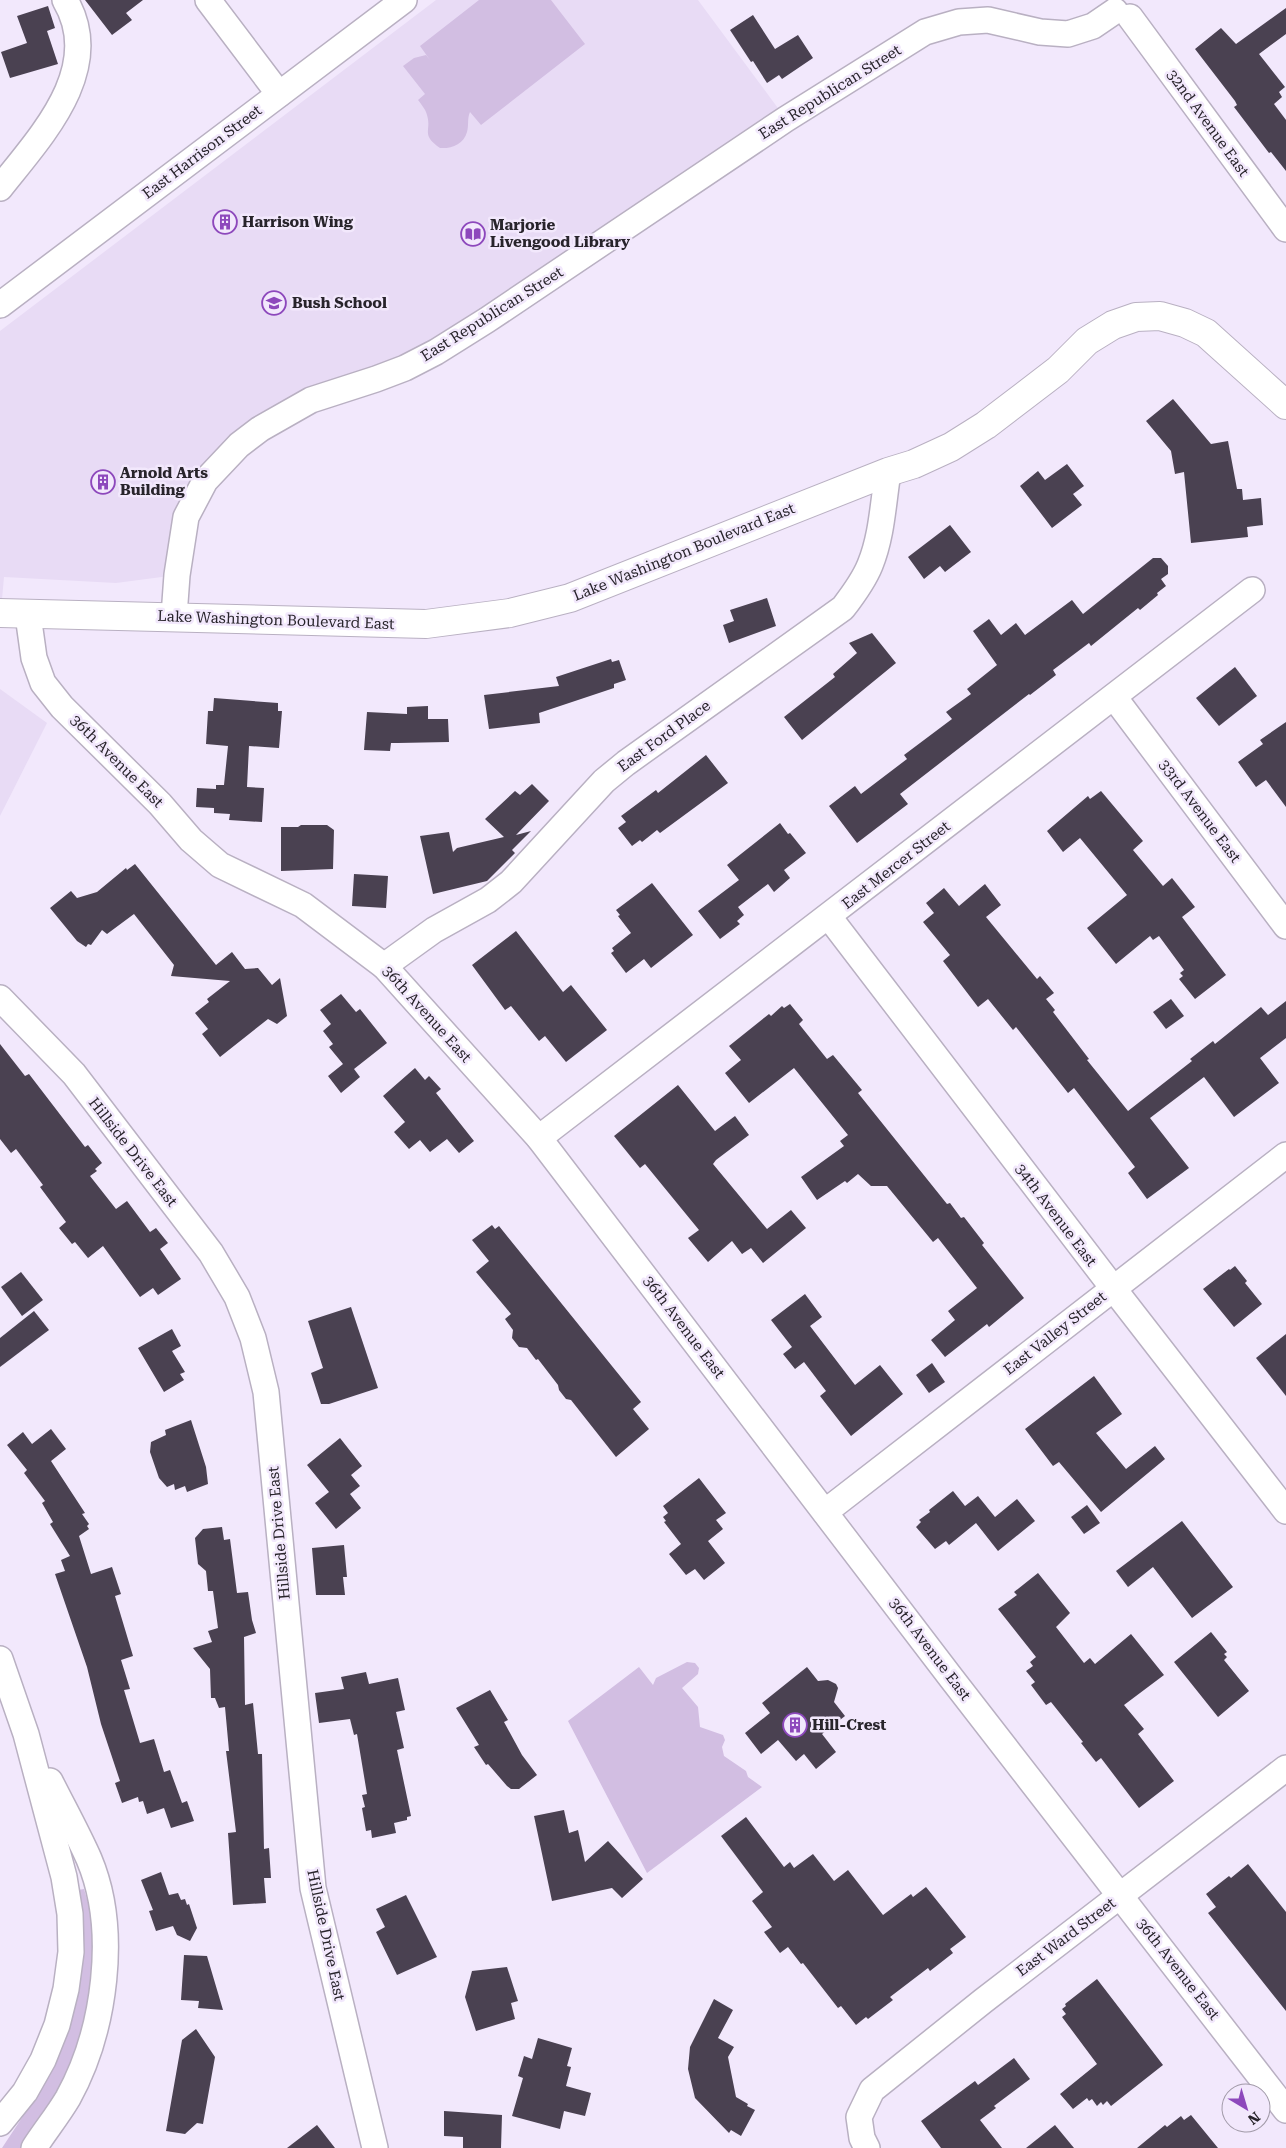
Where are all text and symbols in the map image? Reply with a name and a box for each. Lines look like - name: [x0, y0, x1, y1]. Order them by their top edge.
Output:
- street label: East Republican Street: [756, 41, 905, 143]
- street label: 32nd Avenue East: [1163, 66, 1253, 180]
- street label: East Harrison Street: [139, 101, 266, 203]
- building icon: Harrison Wing: [212, 209, 238, 235]
- place label: Harrison Wing: [242, 213, 354, 231]
- place label: Marjorie Livengood Library: [490, 216, 630, 251]
- library icon: Marjorie Livengood Library: [460, 221, 486, 247]
- street label: East Republican Street: [418, 263, 567, 365]
- school or university icon: Bush School: [261, 290, 287, 316]
- place label: Bush School: [292, 294, 387, 312]
- place label: Arnold Arts Building: [120, 464, 208, 499]
- building icon: Arnold Arts Building: [90, 469, 116, 495]
- street label: Lake Washington Boulevard East: [571, 499, 798, 605]
- street label: Lake Washington Boulevard East: [157, 607, 395, 633]
- street label: East Ford Place: [614, 696, 714, 776]
- street label: 36th Avenue East: [67, 711, 167, 811]
- street label: 33rd Avenue East: [1155, 756, 1245, 866]
- street label: East Mercer Street: [838, 817, 954, 913]
- street label: 36th Avenue East: [379, 962, 475, 1066]
- street label: Hillside Drive East: [85, 1094, 181, 1211]
- street label: 34th Avenue East: [1011, 1160, 1101, 1270]
- street label: 36th Avenue East: [639, 1272, 729, 1382]
- street label: East Valley Street: [1000, 1287, 1110, 1379]
- street label: Hillside Drive East: [264, 1465, 294, 1600]
- street label: 36th Avenue East: [885, 1594, 975, 1704]
- building icon: Hill-Crest: [782, 1712, 808, 1738]
- place label: Hill-Crest: [812, 1716, 886, 1734]
- street label: Hillside Drive East: [303, 1868, 349, 2003]
- street label: East Ward Street: [1013, 1894, 1119, 1980]
- street label: 36th Avenue East: [1133, 1915, 1224, 2024]
- north arrow: [1221, 2083, 1271, 2133]
- text: N: [1245, 2109, 1263, 2128]

